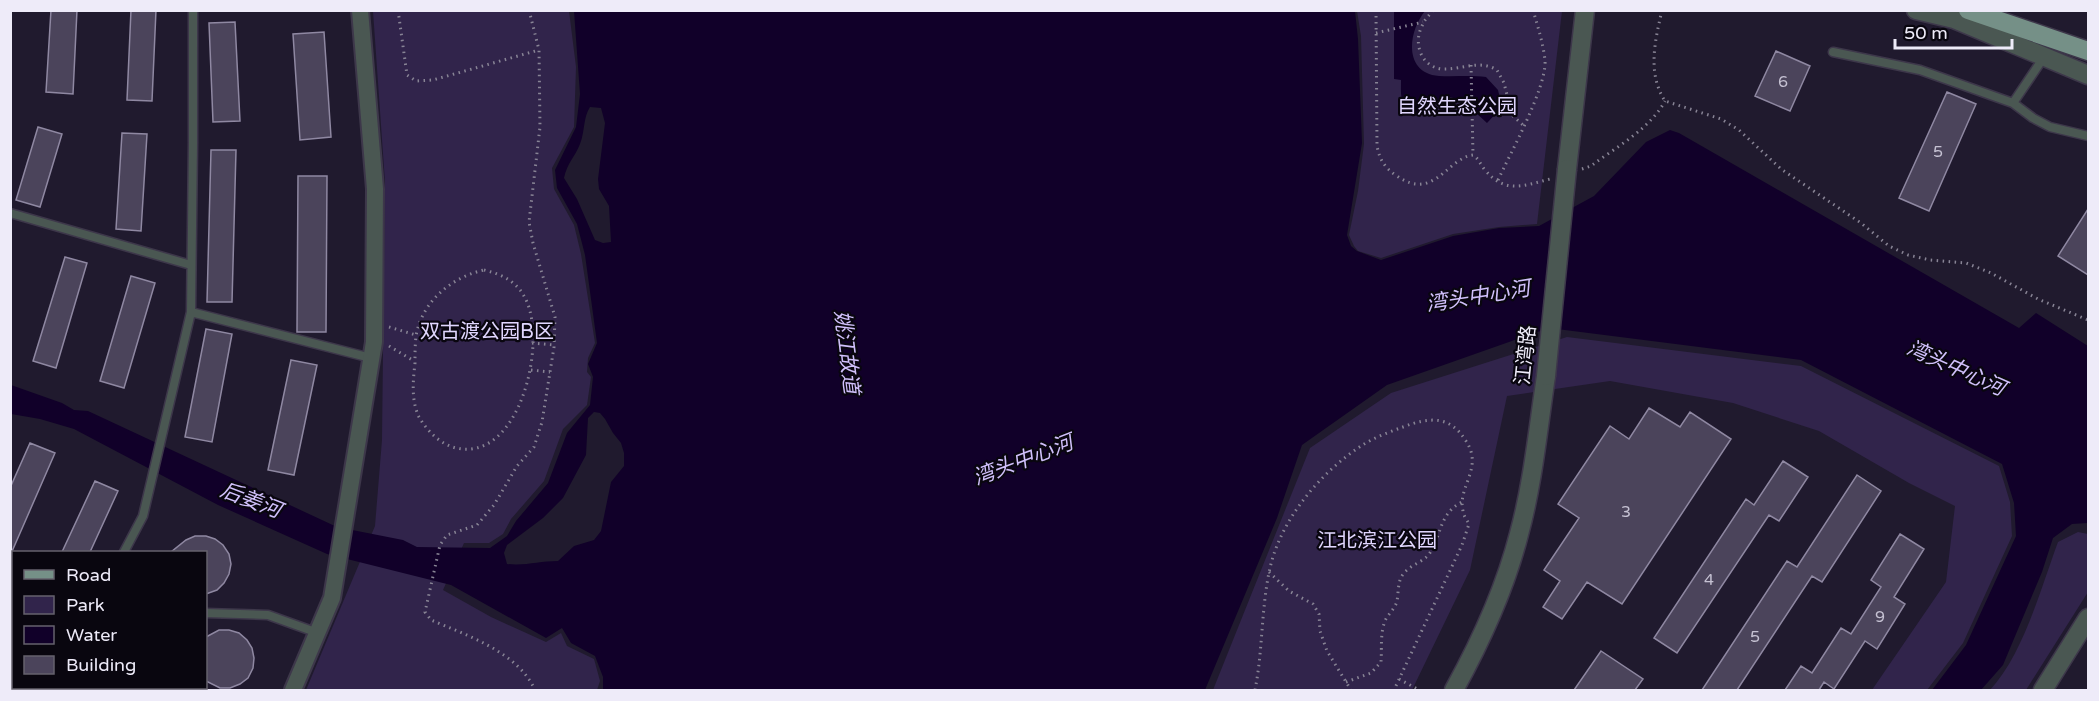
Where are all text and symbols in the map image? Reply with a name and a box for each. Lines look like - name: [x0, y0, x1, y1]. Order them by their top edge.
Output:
- scale bar: [1895, 12, 2012, 50]
- text: 50 m: [1904, 22, 1948, 44]
- house number: 6: [1778, 72, 1788, 92]
- park label: 自然生态公园: [1397, 95, 1517, 119]
- house number: 5: [1933, 142, 1943, 162]
- water label: 湾头中心河: [1424, 275, 1536, 317]
- water label: 姚江故道: [829, 309, 864, 398]
- park label: 双古渡公园B区: [420, 320, 554, 344]
- street label: 江湾路: [1511, 324, 1541, 386]
- water label: 湾头中心河: [1903, 336, 2012, 403]
- water label: 湾头中心河: [970, 429, 1080, 491]
- water label: 后姜河: [217, 478, 288, 525]
- house number: 3: [1621, 502, 1631, 522]
- park label: 江北滨江公园: [1317, 529, 1437, 553]
- legend: [12, 551, 207, 689]
- text: Road: [66, 564, 111, 586]
- house number: 4: [1704, 570, 1714, 590]
- text: Park: [66, 594, 105, 616]
- house number: 9: [1875, 607, 1885, 627]
- text: Water: [66, 624, 117, 646]
- house number: 5: [1750, 627, 1760, 647]
- text: Building: [66, 654, 136, 676]

